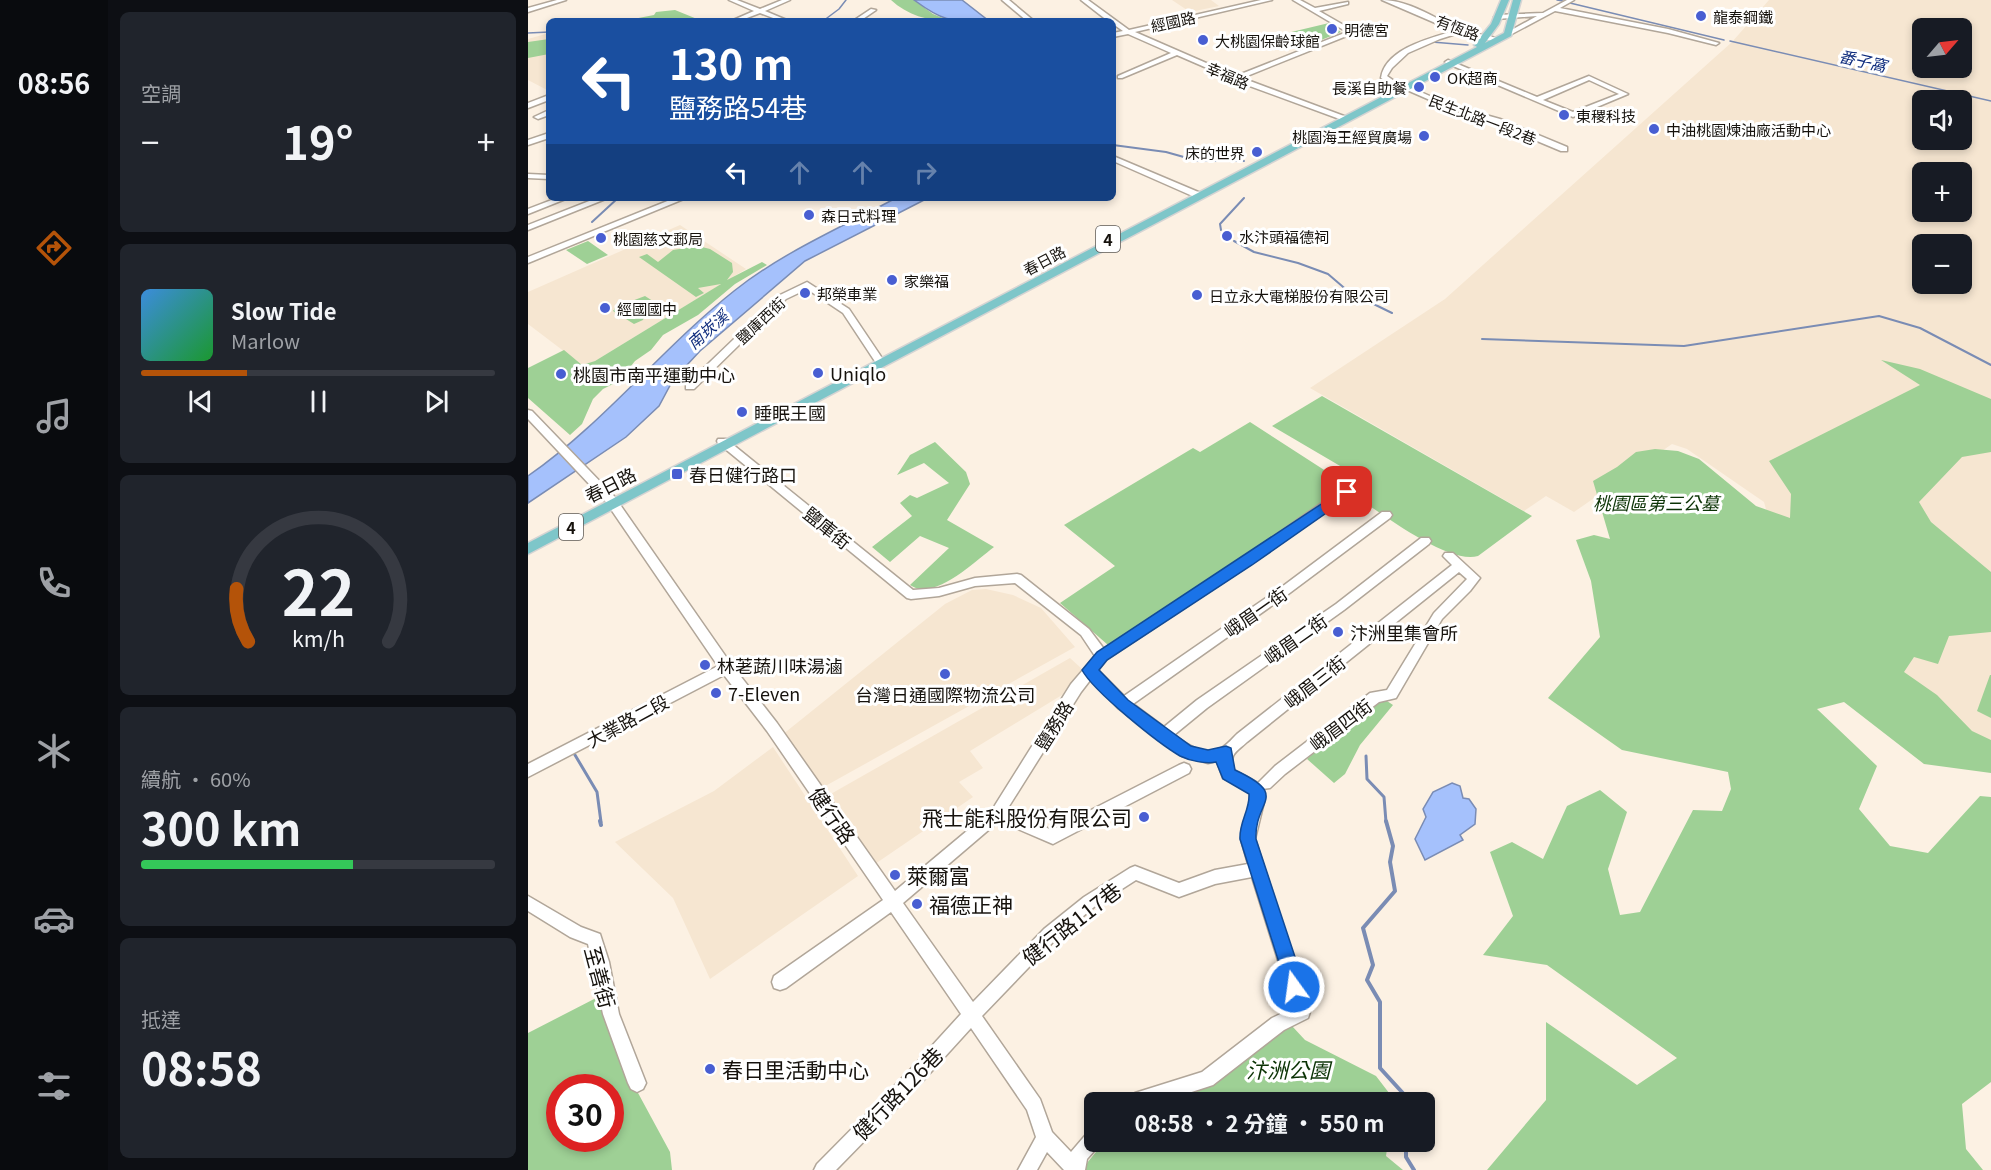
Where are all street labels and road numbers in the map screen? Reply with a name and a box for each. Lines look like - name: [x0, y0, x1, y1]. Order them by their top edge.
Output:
- street label: 經國路: [1149, 6, 1197, 36]
- street label: 有恆路: [1433, 9, 1483, 45]
- street label: 幸福路: [1203, 57, 1253, 93]
- street label: 民生北路一段2巷: [1426, 89, 1540, 149]
- road number: 4: [1096, 226, 1120, 252]
- street label: 春日路: [1019, 240, 1069, 280]
- street label: 鹽庫西街: [731, 292, 789, 348]
- street label: 春日路: [580, 460, 640, 508]
- street label: 鹽庫街: [799, 500, 857, 554]
- road number: 4: [559, 514, 583, 540]
- street label: 峨眉一街: [1218, 580, 1292, 642]
- street label: 峨眉二街: [1258, 607, 1332, 669]
- street label: 峨眉三街: [1278, 649, 1350, 713]
- street label: 大業路二段: [581, 687, 673, 753]
- street label: 峨眉四街: [1303, 692, 1377, 756]
- street label: 鹽務路: [1028, 695, 1078, 755]
- street label: 健行路: [803, 781, 863, 849]
- street label: 健行路117巷: [1015, 875, 1127, 971]
- street label: 至善街: [578, 943, 624, 1011]
- street label: 健行路126巷: [845, 1040, 949, 1146]

